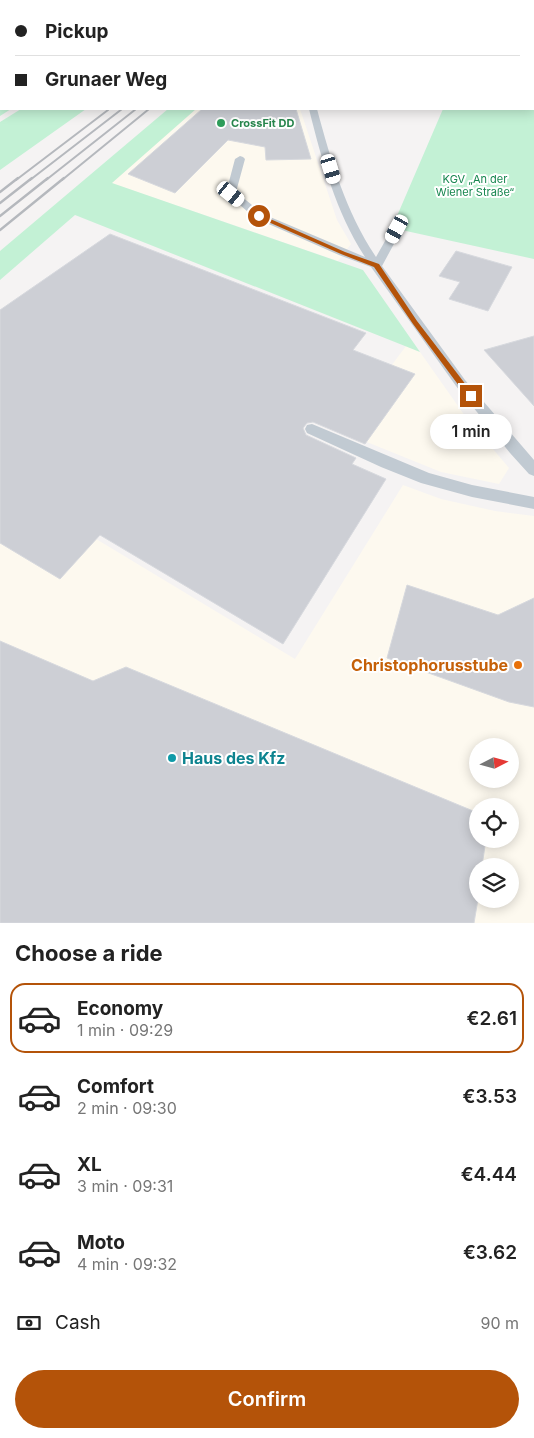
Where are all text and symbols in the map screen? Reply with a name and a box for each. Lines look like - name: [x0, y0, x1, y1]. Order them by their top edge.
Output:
- text: Pickup: [45, 20, 108, 43]
- text: Grunaer Weg: [45, 68, 167, 91]
- place label: CrossFit DD: [231, 116, 294, 130]
- marker: CrossFit DD: [215, 117, 227, 129]
- car: [319, 152, 342, 186]
- park label: KGV „An der Wiener Straße“: [436, 172, 514, 199]
- car: [214, 179, 247, 209]
- route start: [248, 205, 270, 227]
- car: [383, 212, 410, 246]
- route end: [460, 385, 482, 407]
- callout: 1 min: [430, 414, 512, 448]
- text: 1 min: [451, 421, 491, 441]
- place label: Christophorusstube: [351, 655, 508, 675]
- marker: Christophorusstube: [512, 659, 524, 671]
- north arrow: [469, 738, 519, 788]
- map controls: [469, 738, 519, 908]
- place label: Haus des Kfz: [182, 748, 285, 768]
- marker: Haus des Kfz: [166, 752, 178, 764]
- button: locate: [469, 798, 519, 848]
- button: layers: [469, 858, 519, 908]
- text: Choose a ride: [15, 940, 163, 966]
- icon: car: [17, 996, 62, 1041]
- text: Economy: [77, 997, 163, 1020]
- text: €2.61: [467, 1007, 517, 1030]
- text: 1 min · 09:29: [77, 1020, 173, 1040]
- icon: car: [17, 1074, 62, 1119]
- text: Comfort: [77, 1075, 154, 1098]
- text: €3.53: [463, 1085, 517, 1108]
- text: 2 min · 09:30: [77, 1098, 177, 1118]
- icon: car: [17, 1152, 62, 1197]
- text: XL: [77, 1153, 102, 1176]
- text: €4.44: [461, 1163, 517, 1186]
- text: 3 min · 09:31: [77, 1176, 173, 1196]
- icon: car: [17, 1230, 62, 1275]
- text: Moto: [77, 1231, 125, 1254]
- text: €3.62: [463, 1241, 517, 1264]
- text: 4 min · 09:32: [77, 1254, 177, 1274]
- icon: cash: [15, 1309, 43, 1337]
- text: Cash: [55, 1311, 101, 1334]
- text: 90 m: [480, 1313, 519, 1333]
- button: Confirm: [15, 1370, 519, 1428]

